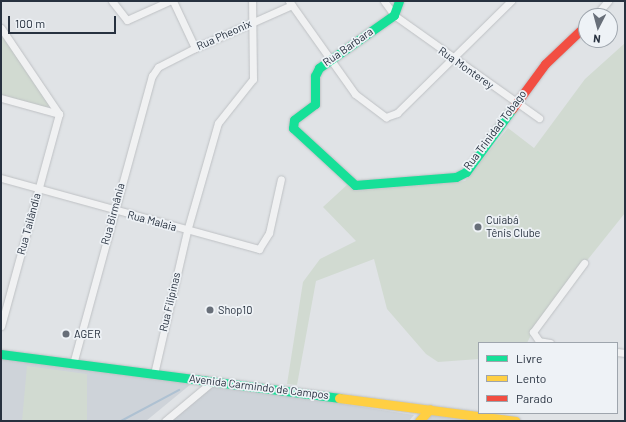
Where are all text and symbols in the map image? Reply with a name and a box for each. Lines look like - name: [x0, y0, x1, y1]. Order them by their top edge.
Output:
- scale bar: [10, 8, 118, 34]
- north arrow: [578, 8, 618, 48]
- text: 100 m: [15, 16, 45, 30]
- street label: Rua Pheonix: [195, 17, 253, 53]
- street label: Rua Barbara: [320, 25, 376, 69]
- text: N: [592, 33, 601, 46]
- street label: Rua Monterey: [436, 44, 496, 92]
- street label: Rua Trinidad Tobago: [461, 87, 529, 173]
- street label: Rua Birmânia: [98, 182, 128, 246]
- street label: Rua Tailândia: [14, 192, 44, 256]
- street label: Rua Malaia: [126, 208, 178, 234]
- place label: Cuiabá Tênis Clube: [486, 214, 540, 240]
- marker: Cuiabá Tênis Clube: [473, 222, 483, 232]
- street label: Rua Filipinas: [157, 271, 183, 333]
- place label: Shop10: [218, 303, 252, 317]
- marker: Shop10: [205, 305, 215, 315]
- place label: AGER: [74, 327, 101, 341]
- marker: AGER: [61, 329, 71, 339]
- legend: [478, 342, 618, 414]
- text: Livre: [516, 351, 542, 365]
- text: Lento: [516, 371, 546, 385]
- street label: Avenida Carmindo de Campos: [188, 372, 330, 402]
- text: Parado: [516, 391, 553, 405]

